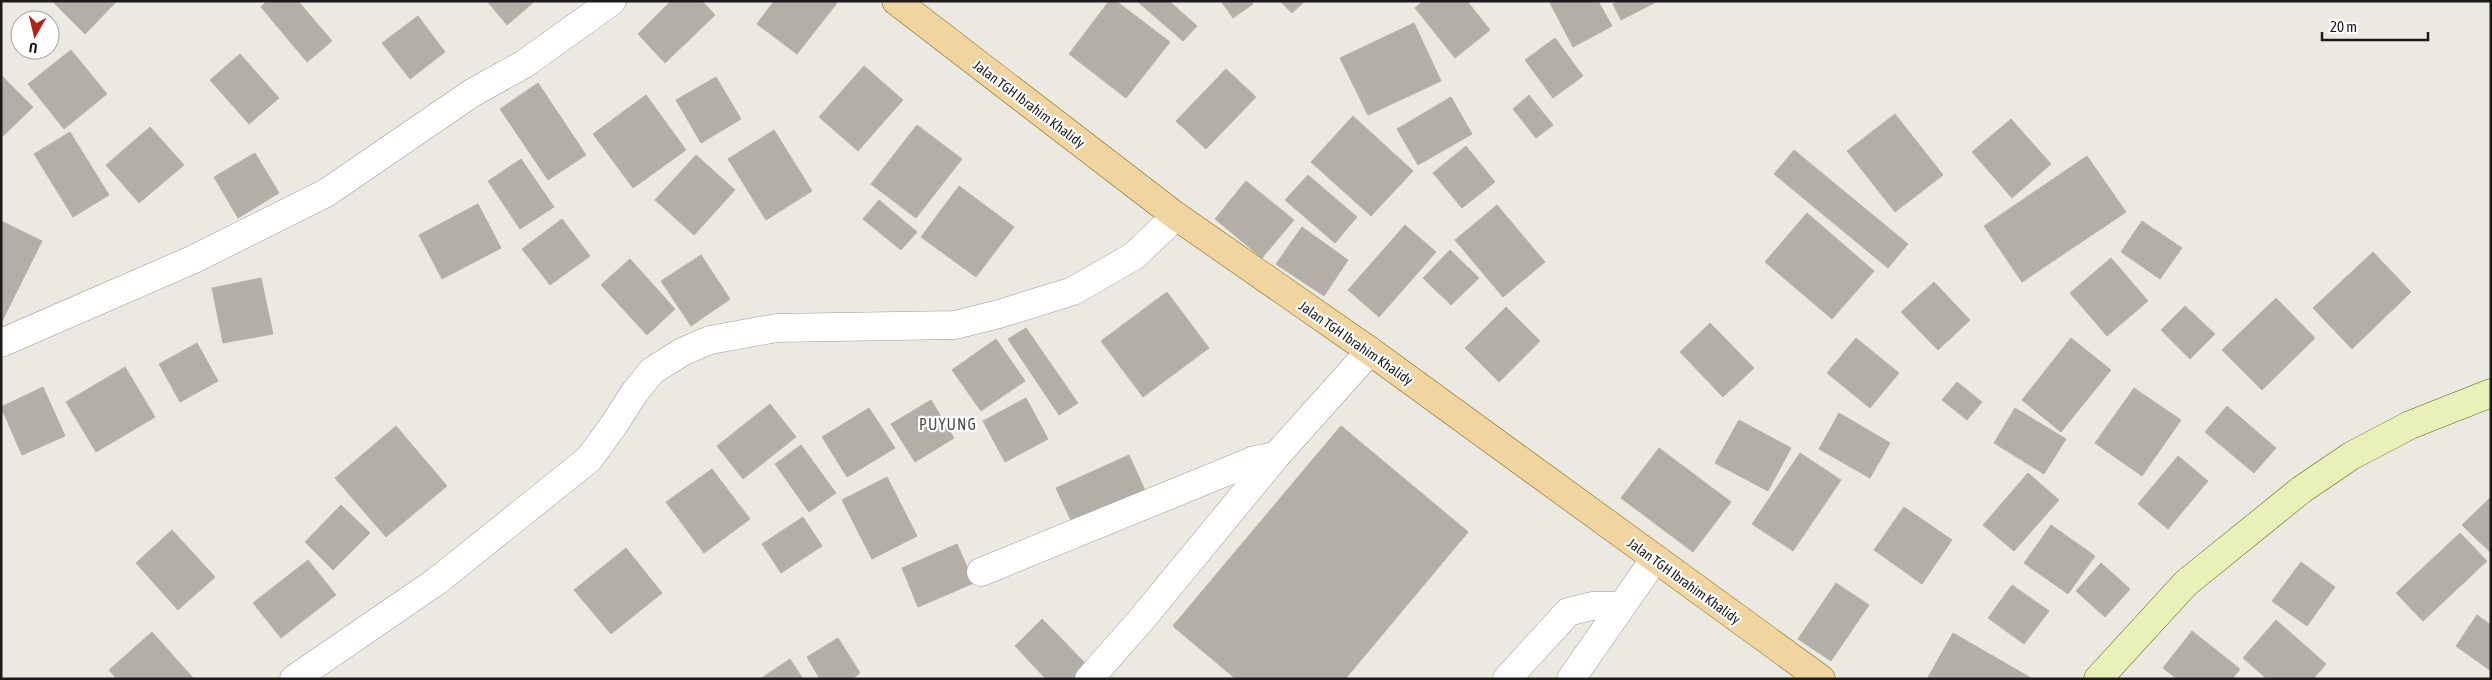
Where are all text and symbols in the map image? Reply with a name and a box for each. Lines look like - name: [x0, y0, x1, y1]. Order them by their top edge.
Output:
- north arrow: [10, 10, 60, 60]
- scale bar: [2322, 10, 2428, 42]
- text: 20 m: [2330, 18, 2357, 35]
- text: U: [28, 39, 38, 56]
- street label: Jalan TGH Ibrahim Khalidy: [970, 57, 1088, 151]
- street label: Jalan TGH Ibrahim Khalidy: [1296, 298, 1416, 388]
- district label: PUYUNG: [919, 415, 977, 433]
- street label: Jalan TGH Ibrahim Khalidy: [1625, 535, 1744, 627]

